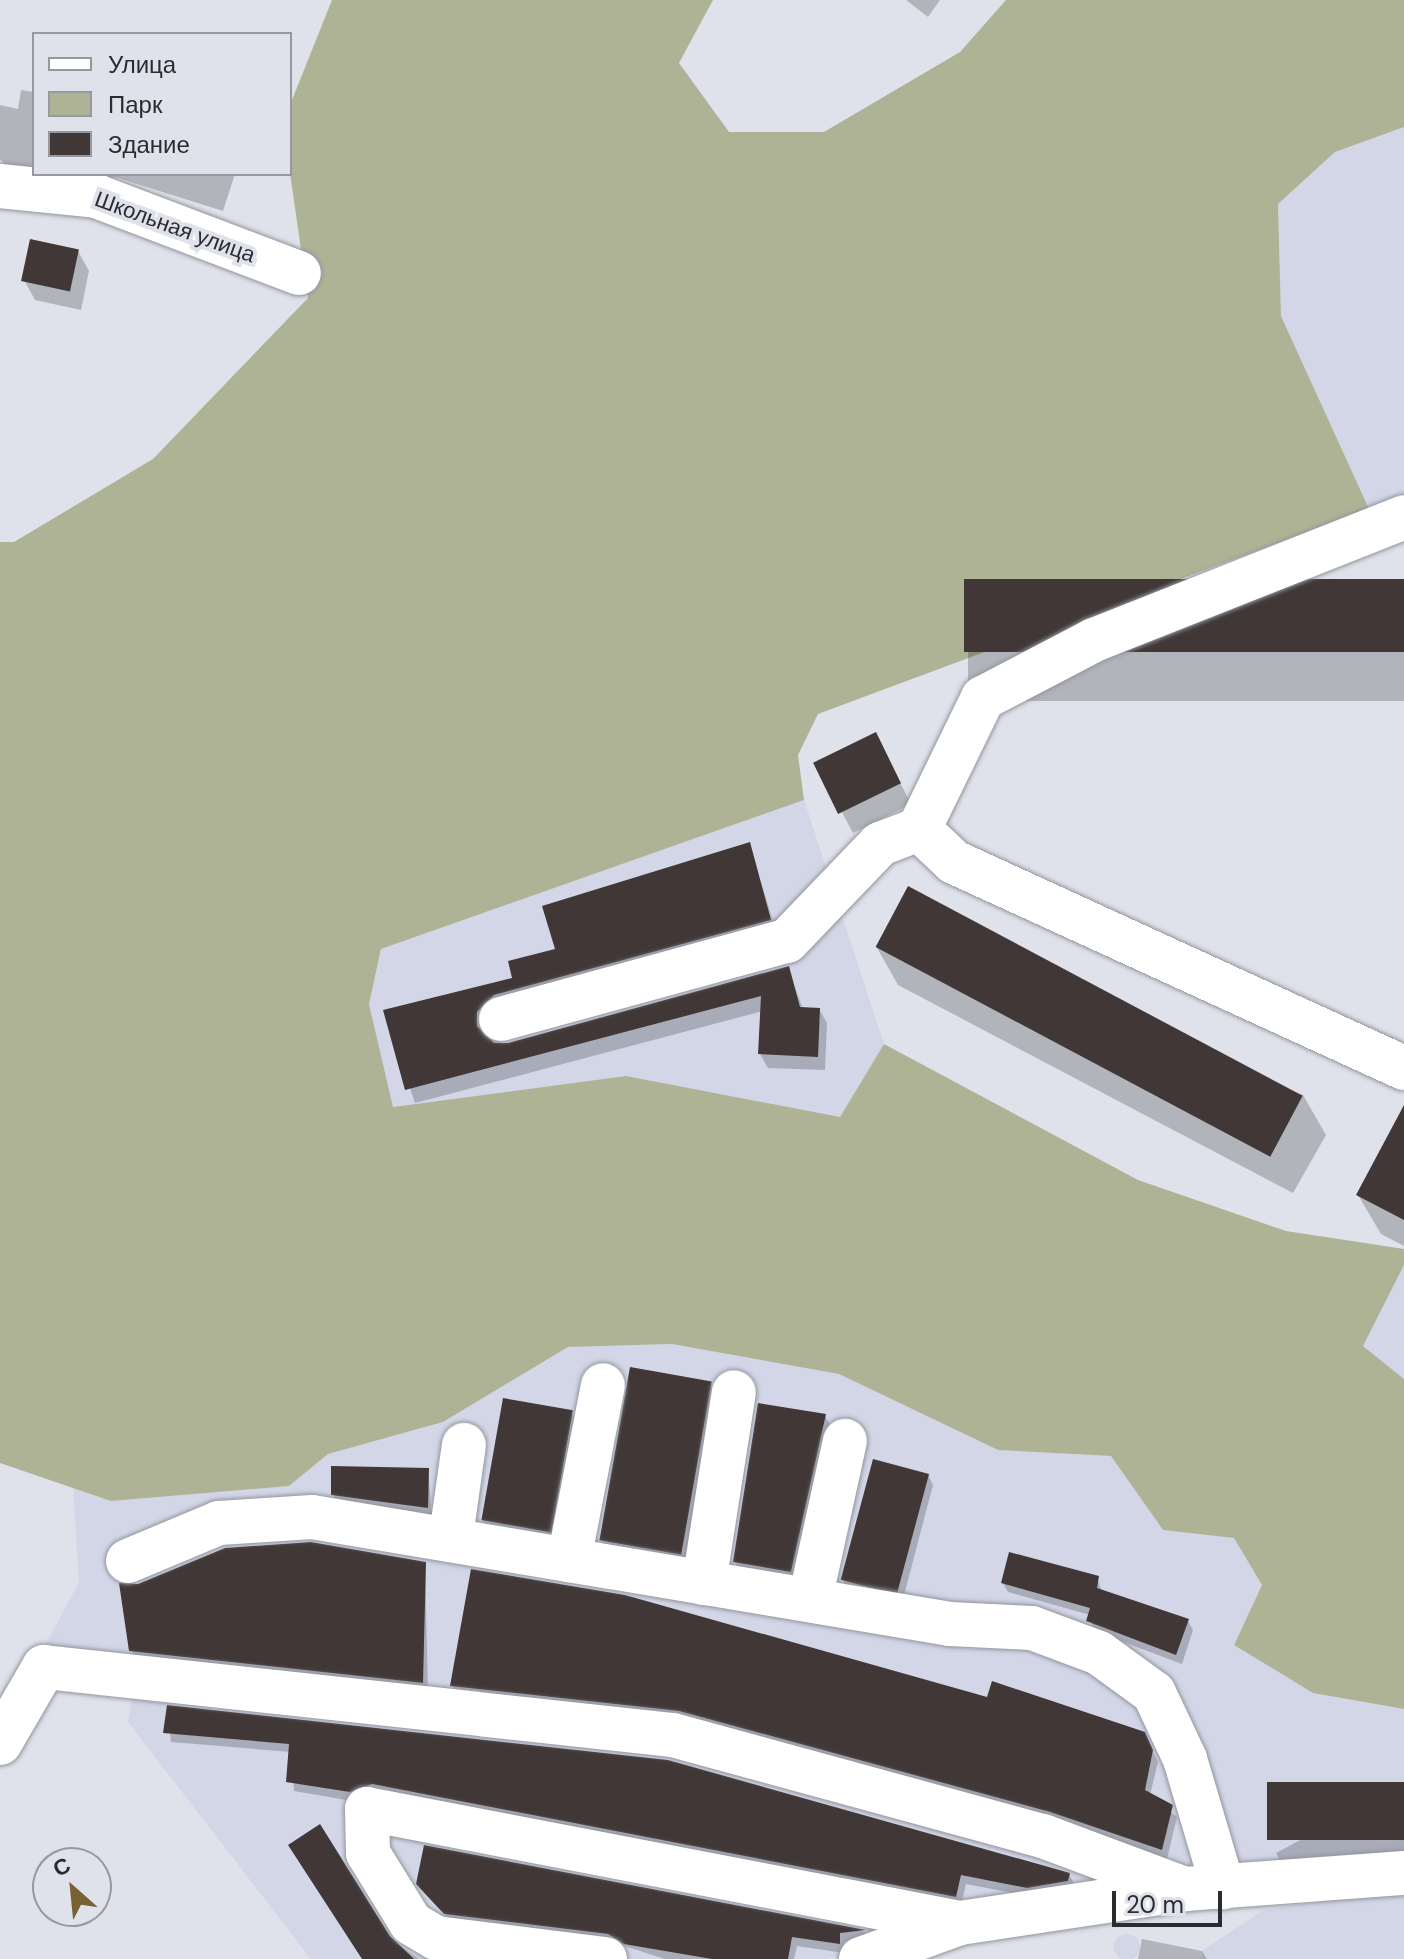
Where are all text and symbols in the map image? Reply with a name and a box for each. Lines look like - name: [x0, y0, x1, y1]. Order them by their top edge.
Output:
- legend: [32, 32, 292, 176]
- text: Улица: [108, 49, 176, 80]
- text: Парк: [108, 89, 162, 120]
- text: Здание: [108, 129, 190, 160]
- street label: Школьная улица: [91, 186, 259, 268]
- north arrow: [32, 1847, 112, 1927]
- text: С: [48, 1850, 75, 1883]
- scale bar: [1116, 1875, 1226, 1925]
- text: 20 m: [1126, 1889, 1184, 1920]

